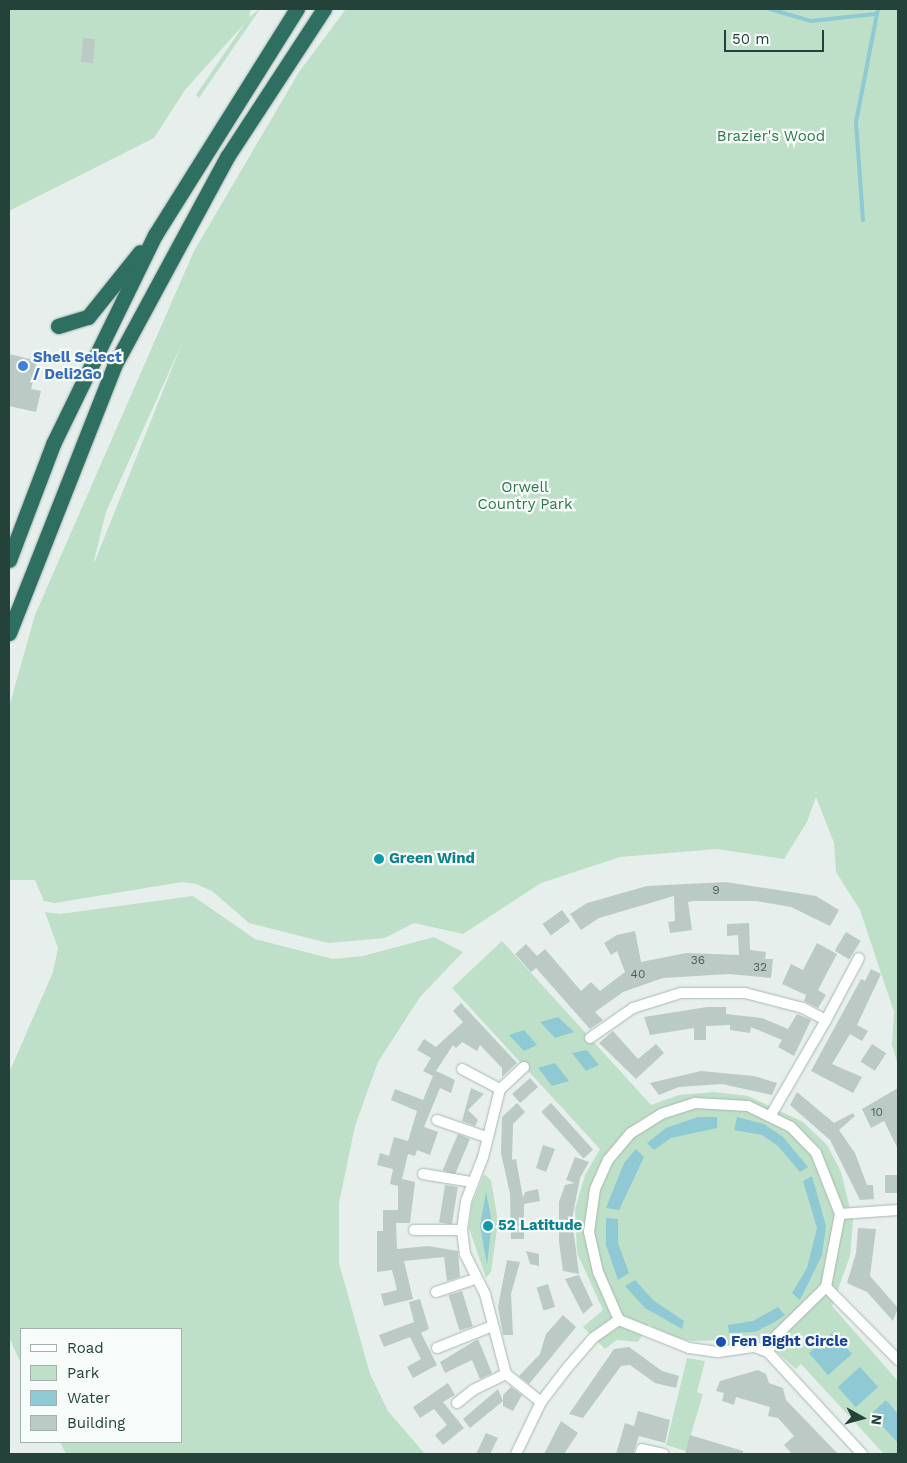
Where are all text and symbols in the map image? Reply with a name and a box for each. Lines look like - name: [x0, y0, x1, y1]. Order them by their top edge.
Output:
- scale bar: [727, 20, 827, 52]
- text: 50 m: [732, 30, 769, 48]
- park label: Brazier's Wood: [717, 128, 825, 146]
- place label: Shell Select / Deli2Go: [33, 348, 122, 383]
- marker: Shell Select / Deli2Go: [17, 360, 29, 372]
- park label: Orwell Country Park: [477, 478, 573, 513]
- place label: Green Wind: [389, 850, 475, 868]
- marker: Green Wind: [373, 853, 385, 865]
- house number: 9: [712, 884, 720, 898]
- house number: 36: [691, 954, 705, 968]
- house number: 32: [753, 961, 767, 975]
- house number: 40: [631, 968, 645, 982]
- house number: 10: [871, 1106, 883, 1120]
- place label: 52 Latitude: [498, 1217, 582, 1235]
- marker: 52 Latitude: [482, 1220, 494, 1232]
- legend: [20, 1328, 182, 1443]
- place label: Fen Bight Circle: [731, 1333, 848, 1351]
- marker: Fen Bight Circle: [715, 1336, 727, 1348]
- text: Road: [67, 1339, 104, 1357]
- text: Park: [67, 1364, 99, 1382]
- text: Water: [67, 1389, 110, 1407]
- north arrow: [837, 1393, 887, 1443]
- text: Building: [67, 1414, 125, 1432]
- text: N: [868, 1414, 885, 1426]

